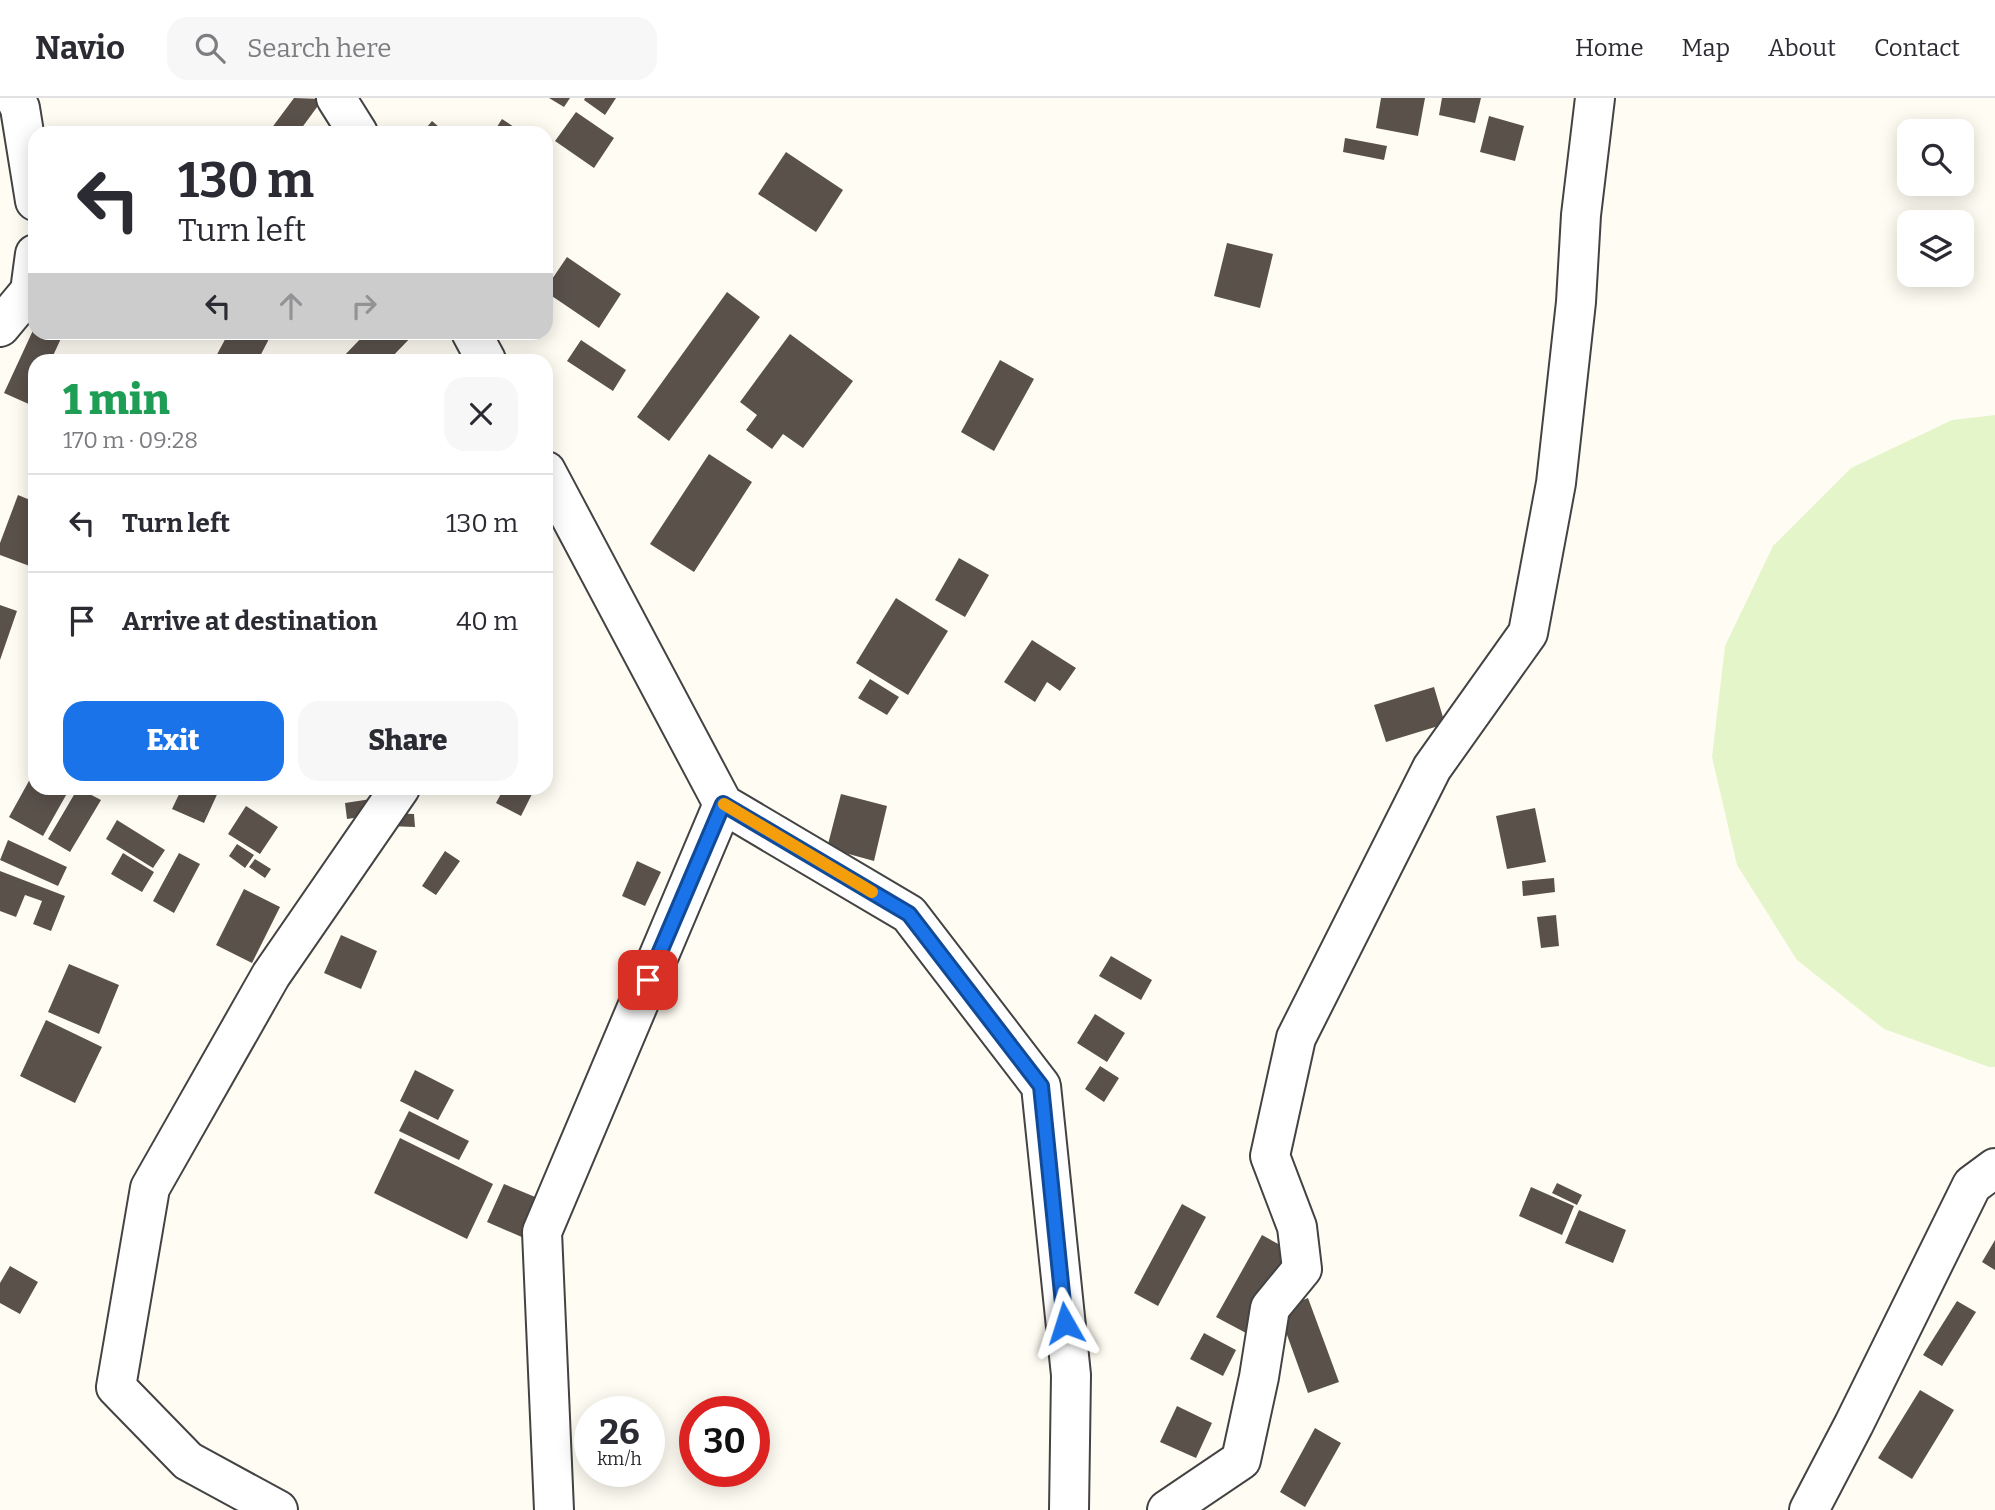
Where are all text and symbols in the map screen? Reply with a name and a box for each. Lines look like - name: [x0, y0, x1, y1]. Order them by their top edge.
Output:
- search box: [167, 17, 657, 80]
- text: Navio: [35, 28, 125, 68]
- icon: search: [191, 29, 229, 67]
- text: Search here: [247, 33, 391, 64]
- text: Home: [1575, 34, 1644, 62]
- text: Map: [1682, 34, 1730, 62]
- text: About: [1768, 34, 1836, 62]
- text: Contact: [1874, 34, 1960, 62]
- map controls: [1897, 119, 1974, 287]
- button: search: [1897, 119, 1974, 196]
- text: 130 m: [178, 151, 314, 210]
- icon: left: [63, 154, 154, 245]
- button: layers: [1897, 210, 1974, 287]
- text: Turn left: [178, 211, 306, 249]
- icon: left: [199, 287, 237, 325]
- icon: ahead: [272, 287, 310, 325]
- icon: right: [345, 287, 383, 325]
- text: 1 min: [63, 375, 170, 425]
- button: close: [444, 377, 518, 451]
- text: 170 m · 09:28: [63, 426, 198, 454]
- icon: left: [63, 504, 101, 542]
- text: Turn left: [122, 508, 230, 539]
- text: 130 m: [446, 508, 518, 539]
- icon: arrive: [63, 602, 101, 640]
- text: Arrive at destination: [122, 606, 377, 637]
- text: 40 m: [456, 606, 518, 637]
- button: Exit: [63, 701, 284, 781]
- button: Share: [298, 701, 518, 781]
- pin: [618, 950, 678, 1010]
- icon: arrive: [629, 961, 667, 999]
- position arrow: [1028, 1286, 1102, 1360]
- speed limit sign: 30: [679, 1396, 770, 1487]
- text: 26: [599, 1411, 640, 1453]
- text: km/h: [597, 1448, 642, 1470]

